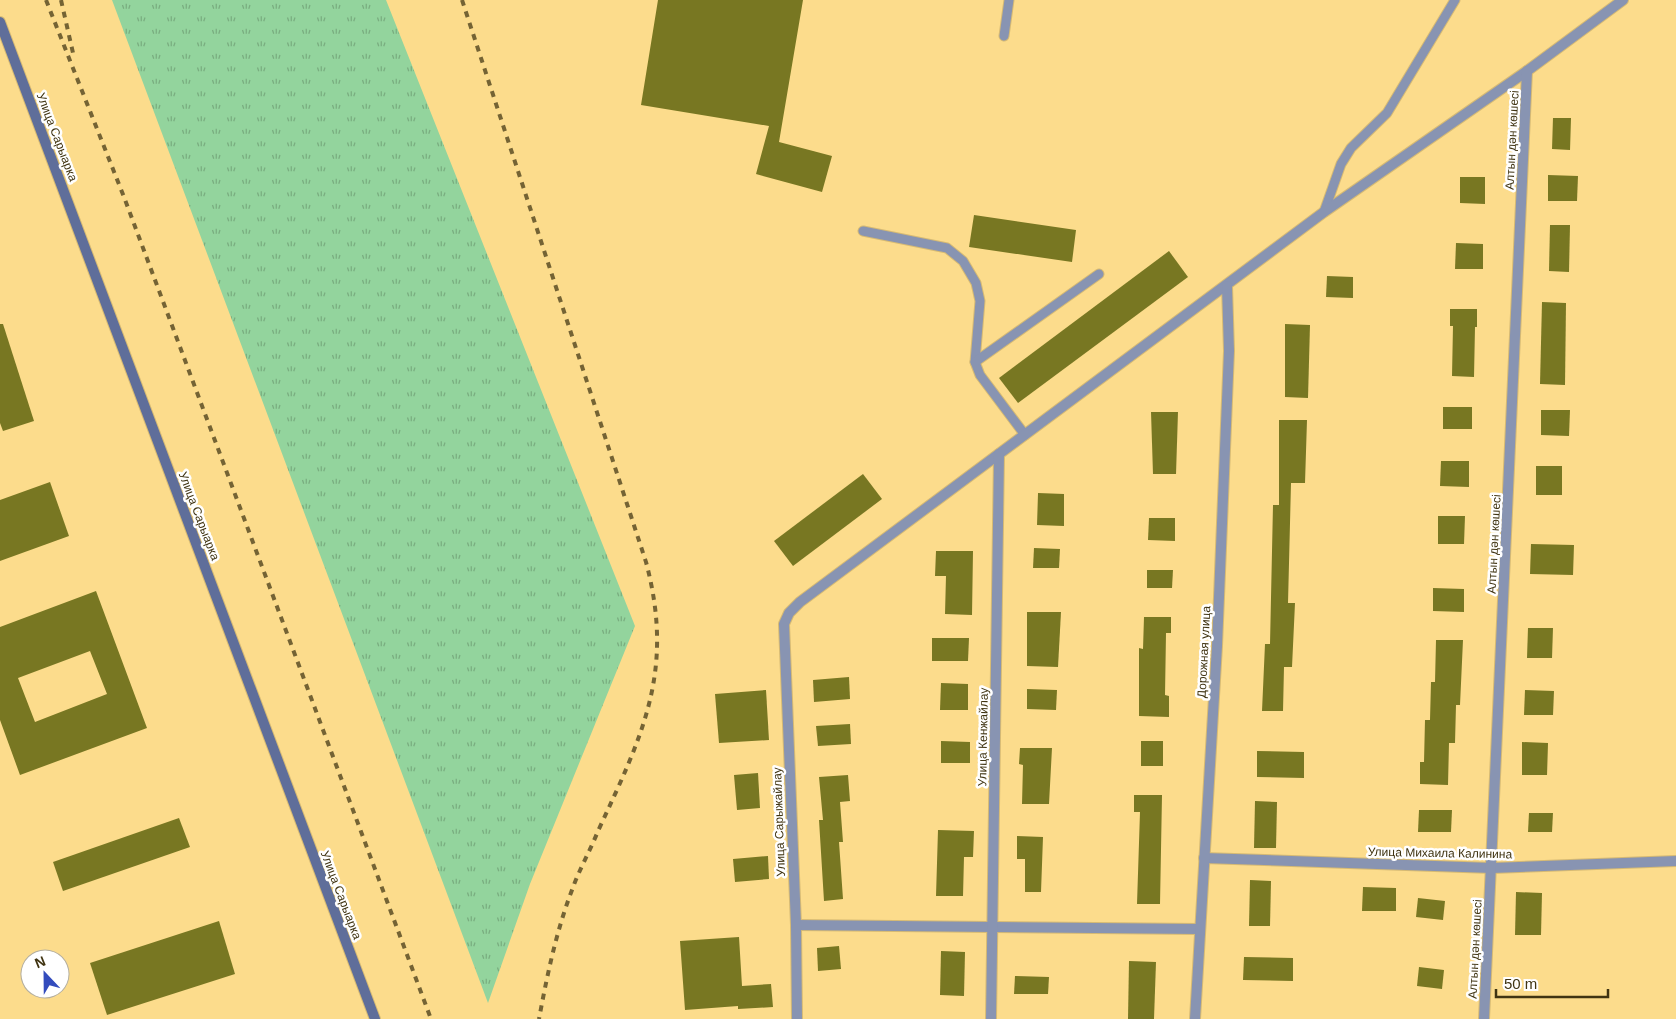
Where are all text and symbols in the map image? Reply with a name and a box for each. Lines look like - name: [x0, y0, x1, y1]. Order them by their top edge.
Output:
- street label: Алтын дән көшесі: [1502, 90, 1522, 190]
- street label: Улица Сарыарка: [34, 91, 80, 184]
- street label: Улица Сарыарка: [176, 470, 222, 563]
- street label: Алтын дән көшесі: [1484, 494, 1504, 594]
- street label: Дорожная улица: [1195, 605, 1213, 698]
- street label: Улица Кенжайлау: [975, 688, 991, 786]
- street label: Улица Сарыжайлау: [770, 767, 788, 877]
- street label: Улица Михаила Калинина: [1368, 845, 1513, 861]
- street label: Улица Сарыарка: [318, 849, 364, 942]
- street label: Алтын дән көшесі: [1465, 899, 1485, 999]
- north arrow: [20, 949, 70, 999]
- text: N: [32, 953, 48, 971]
- scale bar: [1496, 966, 1608, 998]
- text: 50 m: [1504, 975, 1537, 992]

